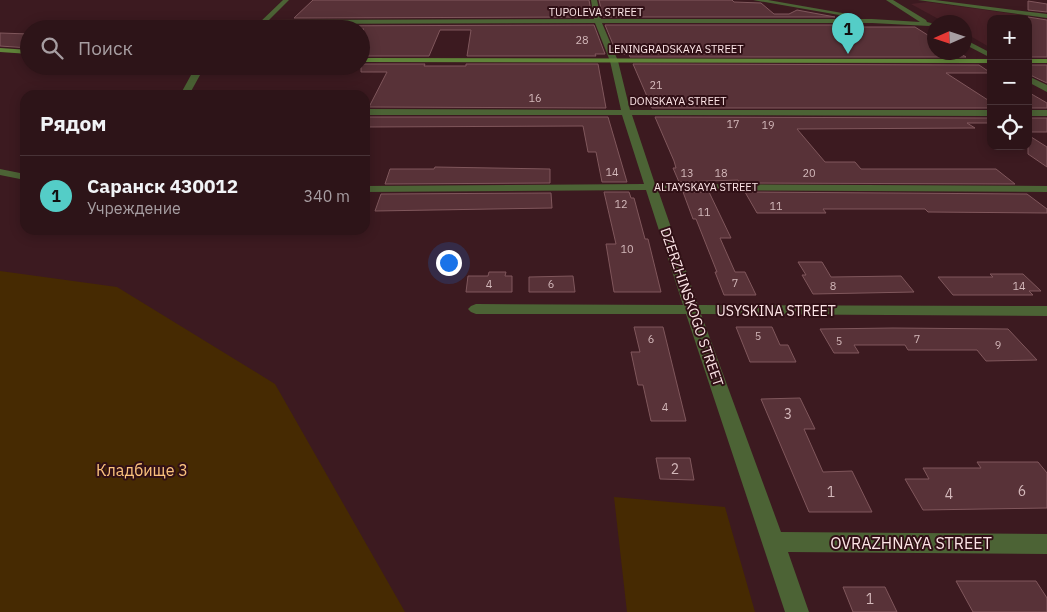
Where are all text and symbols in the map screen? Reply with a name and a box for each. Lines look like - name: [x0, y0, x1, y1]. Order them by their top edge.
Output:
- street label: TUPOLEVA STREET: [549, 5, 644, 19]
- pin: 1: [832, 13, 864, 54]
- north arrow: [927, 15, 972, 60]
- map controls: [987, 15, 1032, 150]
- button: +: [987, 15, 1032, 60]
- search box: [20, 20, 370, 75]
- house number: 28: [575, 33, 589, 47]
- icon: search: [38, 34, 66, 62]
- text: Поиск: [78, 36, 133, 60]
- street label: LENINGRADSKAYA STREET: [608, 42, 744, 56]
- button: −: [987, 60, 1032, 105]
- house number: 21: [649, 78, 663, 92]
- house number: 16: [528, 91, 542, 105]
- street label: DONSKAYA STREET: [629, 94, 727, 108]
- button: locate: [987, 105, 1032, 150]
- text: Рядом: [40, 109, 107, 137]
- house number: 17: [726, 117, 740, 131]
- house number: 19: [761, 118, 775, 132]
- house number: 14: [605, 165, 619, 179]
- house number: 13: [680, 166, 694, 180]
- house number: 18: [714, 166, 728, 180]
- house number: 20: [802, 166, 816, 180]
- text: Саранск 430012: [87, 174, 238, 198]
- street label: ALTAYSKAYA STREET: [654, 180, 759, 194]
- text: 1: [51, 186, 61, 206]
- text: 340 m: [303, 186, 350, 206]
- house number: 12: [614, 197, 628, 211]
- text: Учреждение: [87, 198, 181, 218]
- house number: 11: [769, 199, 783, 213]
- house number: 11: [697, 205, 711, 219]
- street label: DZERZHINSKOGO STREET: [656, 225, 728, 389]
- house number: 10: [620, 242, 634, 256]
- your location: [436, 250, 462, 276]
- house number: 7: [732, 276, 738, 290]
- house number: 4: [486, 277, 493, 291]
- house number: 6: [548, 277, 554, 291]
- house number: 8: [830, 279, 836, 293]
- house number: 14: [1012, 279, 1026, 293]
- street label: USYSKINA STREET: [716, 302, 836, 320]
- house number: 5: [755, 329, 761, 343]
- house number: 6: [648, 332, 654, 346]
- house number: 7: [914, 332, 920, 346]
- house number: 5: [836, 334, 842, 348]
- house number: 9: [995, 338, 1001, 352]
- house number: 4: [662, 400, 669, 414]
- house number: 3: [784, 405, 792, 423]
- park label: Кладбище 3: [96, 460, 188, 480]
- house number: 2: [671, 460, 679, 478]
- house number: 6: [1018, 482, 1026, 500]
- house number: 1: [827, 483, 835, 501]
- house number: 4: [945, 485, 953, 503]
- street label: OVRAZHNAYA STREET: [830, 533, 992, 553]
- house number: 1: [866, 590, 874, 608]

